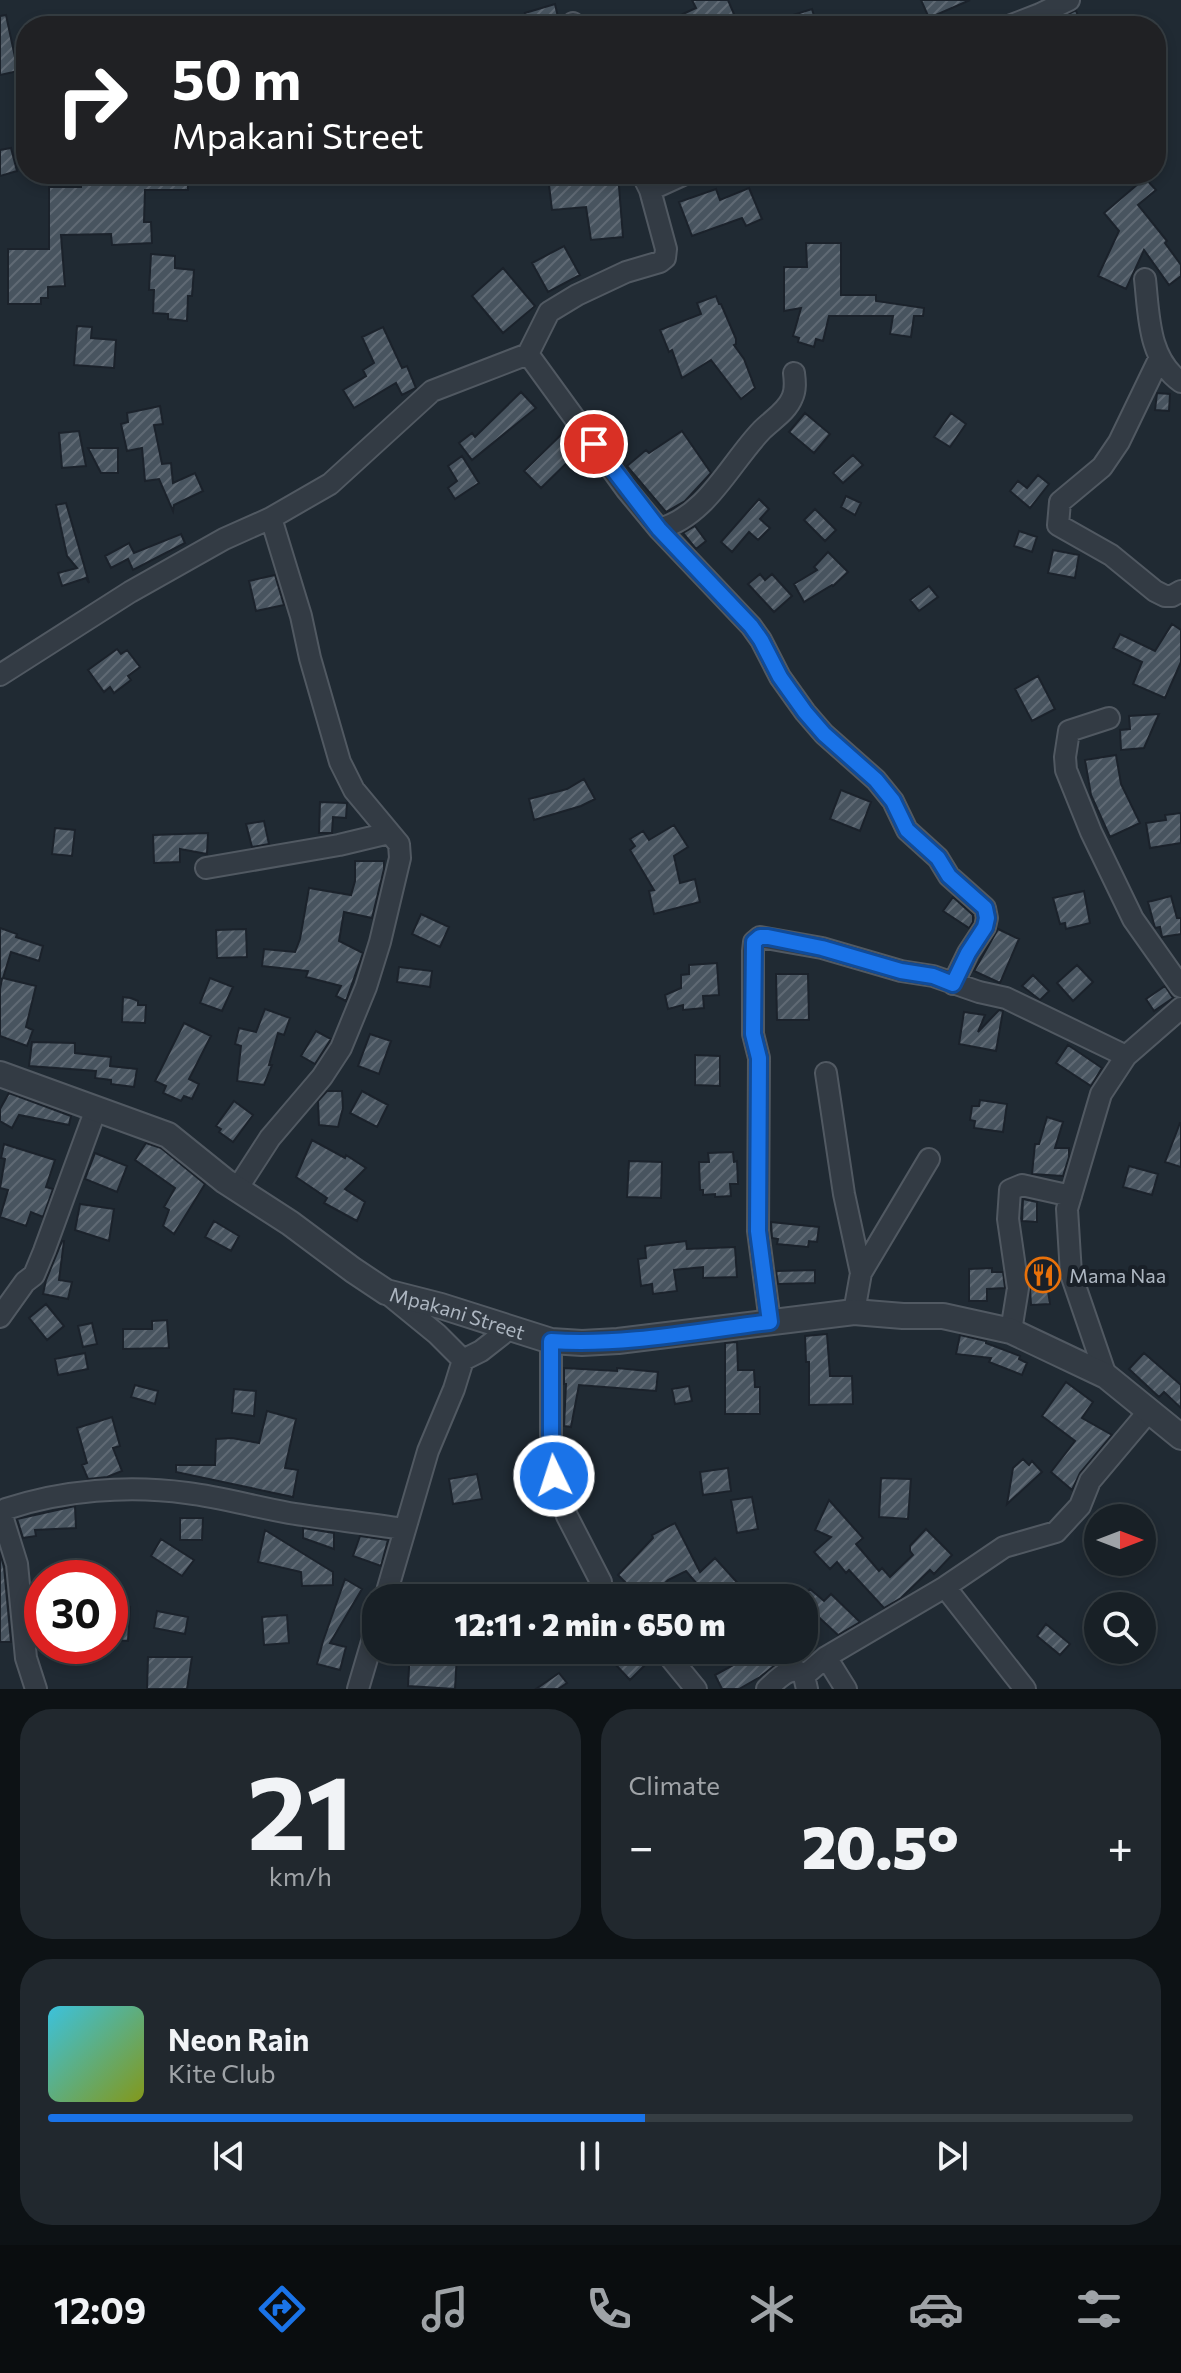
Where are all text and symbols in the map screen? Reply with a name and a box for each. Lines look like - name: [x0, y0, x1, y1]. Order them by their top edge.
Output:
- text: 50 m: [172, 43, 301, 112]
- icon: right: [40, 48, 144, 152]
- text: Mpakani Street: [172, 112, 423, 156]
- pin: [560, 410, 628, 478]
- icon: arrive: [572, 422, 616, 466]
- restaurant icon: Mama Naa: [1024, 1256, 1062, 1294]
- place label: Mama Naa: [1069, 1263, 1166, 1287]
- street label: Mpakani Street: [387, 1281, 528, 1344]
- position arrow: [512, 1434, 596, 1518]
- north arrow: [1084, 1504, 1156, 1576]
- map controls: [1084, 1504, 1156, 1664]
- speed limit sign: 30: [24, 1560, 128, 1664]
- button: search: [1084, 1592, 1156, 1664]
- text: 12:11 · 2 min · 650 m: [454, 1605, 726, 1642]
- text: 21: [247, 1744, 353, 1871]
- text: Climate: [629, 1769, 720, 1800]
- text: 20.5°: [802, 1808, 959, 1881]
- text: −: [629, 1818, 654, 1872]
- text: +: [1107, 1818, 1133, 1872]
- text: km/h: [269, 1860, 332, 1891]
- text: Neon Rain: [168, 2020, 309, 2057]
- text: Kite Club: [168, 2057, 276, 2088]
- icon: previous: [207, 2134, 251, 2178]
- icon: pause: [568, 2134, 612, 2178]
- icon: next: [930, 2134, 974, 2178]
- icon: directions: [254, 2281, 310, 2337]
- icon: music: [417, 2281, 473, 2337]
- icon: phone: [581, 2281, 637, 2337]
- icon: climate: [744, 2281, 800, 2337]
- icon: car: [908, 2281, 964, 2337]
- icon: filters: [1071, 2281, 1127, 2337]
- text: 12:09: [54, 2287, 146, 2331]

